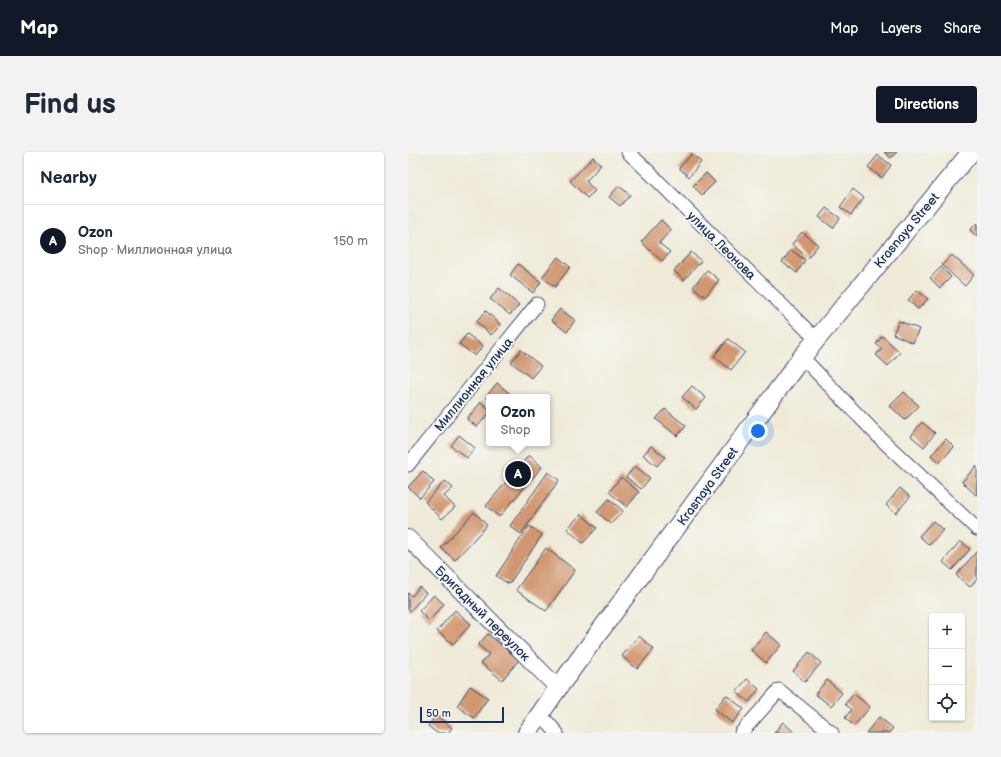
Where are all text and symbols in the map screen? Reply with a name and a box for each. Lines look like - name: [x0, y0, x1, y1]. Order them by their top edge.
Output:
- text: Map: [20, 17, 58, 40]
- text: Map: [830, 20, 858, 37]
- text: Layers: [880, 20, 922, 37]
- text: Share: [944, 20, 981, 37]
- button: Directions: [876, 86, 977, 123]
- text: Find us: [24, 88, 116, 121]
- text: Nearby: [40, 168, 97, 188]
- street label: Krasnaya Street: [871, 190, 943, 271]
- street label: улица Леонова: [684, 208, 759, 284]
- text: Ozon: [78, 223, 113, 242]
- text: A: [49, 233, 57, 249]
- text: 150 m: [334, 233, 368, 249]
- text: Shop · Миллионная улица: [78, 242, 232, 258]
- street label: Миллионная улица: [431, 334, 517, 435]
- popup: [486, 394, 550, 446]
- text: Ozon: [501, 403, 535, 422]
- your location: [748, 421, 768, 441]
- text: Shop: [501, 422, 531, 438]
- street label: Krasnaya Street: [674, 444, 742, 529]
- pin: A: [505, 459, 531, 489]
- street label: Бригадный переулок: [431, 563, 533, 665]
- map controls: [929, 613, 965, 721]
- button: +: [929, 613, 965, 649]
- button: −: [929, 649, 965, 685]
- button: locate: [929, 685, 965, 721]
- scale bar: [420, 705, 504, 724]
- text: 50 m: [426, 707, 451, 720]

